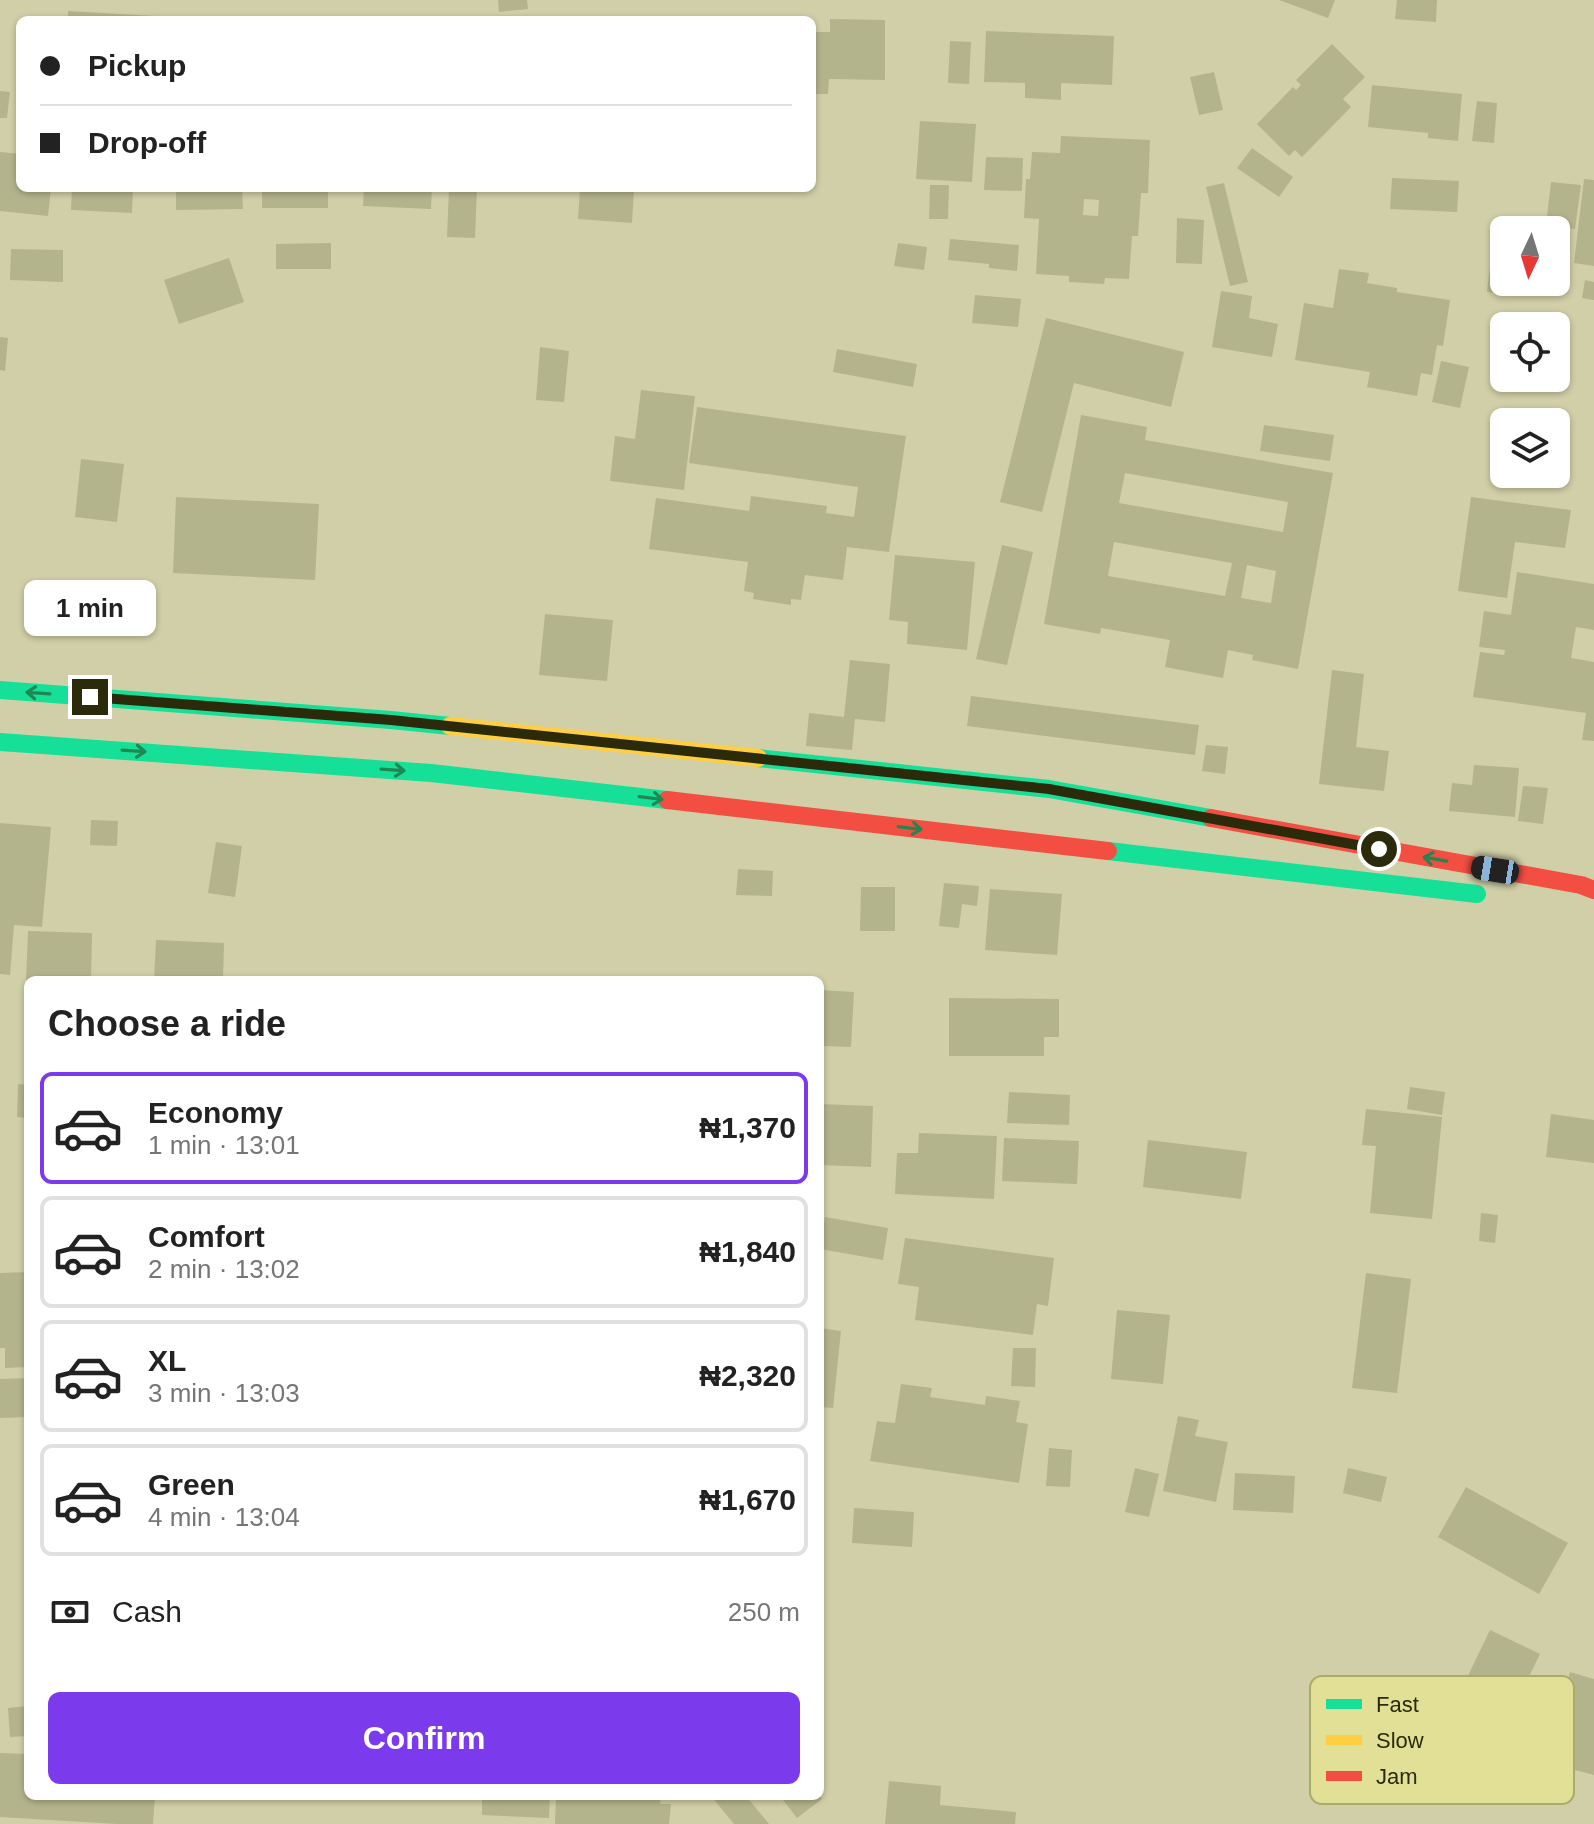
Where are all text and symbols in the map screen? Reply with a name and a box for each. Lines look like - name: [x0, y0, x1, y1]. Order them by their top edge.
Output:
- text: Pickup: [88, 49, 186, 82]
- text: Drop-off: [88, 126, 206, 159]
- north arrow: [1490, 216, 1570, 296]
- map controls: [1490, 216, 1570, 488]
- button: locate: [1490, 312, 1570, 392]
- button: layers: [1490, 408, 1570, 488]
- callout: 1 min: [24, 581, 156, 637]
- text: 1 min: [56, 593, 124, 623]
- route end: [72, 679, 108, 715]
- one-way arrow: [25, 685, 52, 700]
- one-way arrow: [120, 744, 147, 759]
- one-way arrow: [379, 763, 406, 778]
- one-way arrow: [638, 791, 664, 806]
- one-way arrow: [896, 820, 923, 835]
- route start: [1361, 831, 1397, 867]
- one-way arrow: [1423, 851, 1448, 866]
- car: [1469, 854, 1521, 886]
- text: Choose a ride: [48, 1003, 286, 1044]
- icon: car: [52, 1092, 124, 1164]
- text: Economy: [148, 1096, 283, 1129]
- text: ₦1,370: [699, 1111, 796, 1144]
- text: 1 min · 13:01: [148, 1130, 300, 1160]
- icon: car: [52, 1216, 124, 1288]
- text: Comfort: [148, 1220, 265, 1253]
- text: ₦1,840: [699, 1235, 796, 1268]
- text: 2 min · 13:02: [148, 1254, 300, 1284]
- icon: car: [52, 1340, 124, 1412]
- text: XL: [148, 1344, 186, 1377]
- text: ₦2,320: [699, 1359, 796, 1392]
- text: 3 min · 13:03: [148, 1378, 300, 1408]
- icon: car: [52, 1464, 124, 1536]
- text: Green: [148, 1468, 235, 1501]
- text: ₦1,670: [699, 1483, 796, 1516]
- text: 4 min · 13:04: [148, 1502, 300, 1532]
- icon: cash: [48, 1590, 92, 1634]
- text: Cash: [112, 1595, 182, 1628]
- text: 250 m: [728, 1597, 800, 1627]
- legend: [1310, 1676, 1574, 1804]
- button: Confirm: [48, 1692, 800, 1784]
- text: Fast: [1376, 1692, 1419, 1717]
- text: Slow: [1376, 1728, 1424, 1753]
- text: Jam: [1376, 1764, 1418, 1789]

